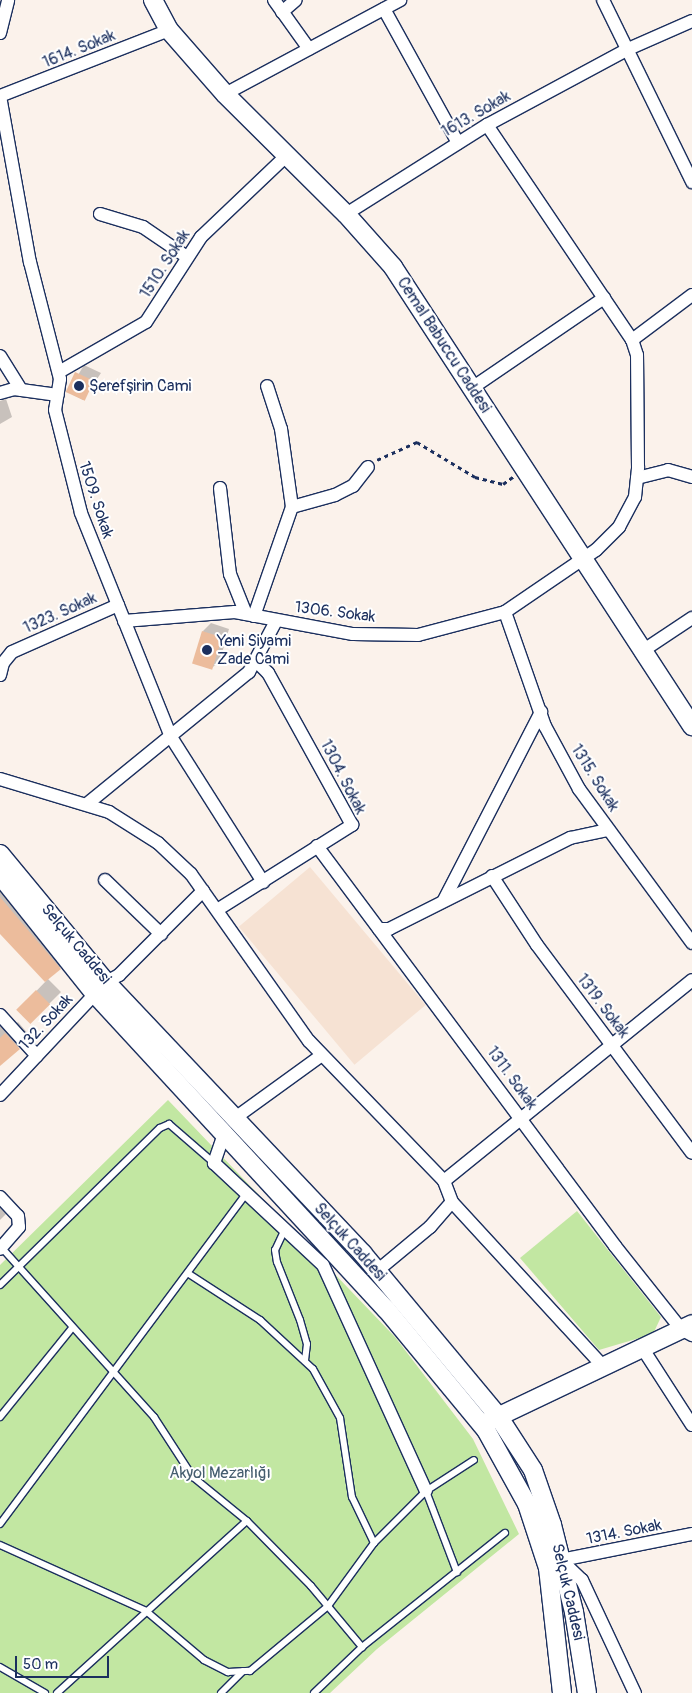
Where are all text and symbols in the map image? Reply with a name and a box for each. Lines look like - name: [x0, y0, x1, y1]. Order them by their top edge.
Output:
- street label: 1614. Sokak: [40, 26, 118, 72]
- street label: 1613. Sokak: [438, 87, 514, 141]
- street label: 1510. Sokak: [136, 226, 194, 302]
- street label: Cemal Babuccu Caddesi: [393, 274, 495, 416]
- place label: Şerefşirin Cami: [89, 376, 191, 396]
- marker: Şerefşirin Cami: [73, 380, 85, 392]
- street label: 1509. Sokak: [75, 459, 117, 541]
- street label: 1323. Sokak: [20, 588, 100, 638]
- street label: 1306. Sokak: [294, 598, 376, 626]
- place label: Yeni Siyami Zade Cami: [217, 631, 291, 669]
- marker: Yeni Siyami Zade Cami: [201, 644, 213, 656]
- street label: 1304. Sokak: [316, 737, 370, 817]
- street label: 1315. Sokak: [567, 741, 623, 815]
- street label: Selçuk Caddesi: [37, 900, 115, 988]
- street label: 1319. Sokak: [573, 970, 633, 1042]
- street label: 132. Sokak: [15, 990, 77, 1054]
- street label: 1311. Sokak: [483, 1043, 541, 1113]
- street label: Selçuk Caddesi: [310, 1199, 390, 1285]
- park label: Akyol Mezarlığı: [169, 1463, 271, 1483]
- street label: 1314. Sokak: [585, 1515, 663, 1549]
- street label: Selçuk Caddesi: [548, 1542, 588, 1642]
- scale bar: [18, 1646, 111, 1678]
- text: 50 m: [23, 1655, 58, 1674]

